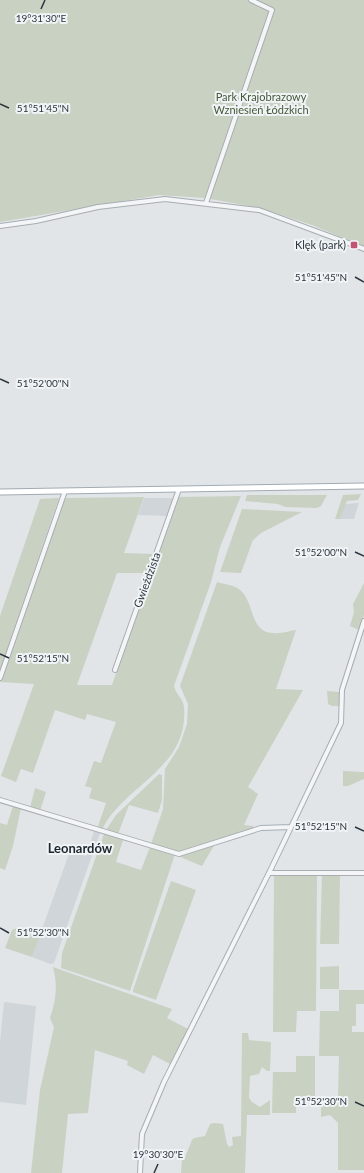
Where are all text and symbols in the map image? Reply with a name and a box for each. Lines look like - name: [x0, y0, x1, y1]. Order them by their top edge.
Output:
- text: 19°31'30"E: [16, 12, 66, 24]
- park label: Park Krajobrazowy Wzniesień Łódzkich: [213, 90, 309, 116]
- text: 51°51'45"N: [17, 102, 69, 114]
- place label: Klęk (park): [295, 238, 346, 251]
- marker: Klęk (park): [349, 240, 359, 250]
- text: 51°51'45"N: [295, 271, 347, 283]
- text: 51°52'00"N: [17, 377, 69, 389]
- text: 51°52'00"N: [295, 546, 347, 558]
- street label: Gwieździsta: [131, 550, 163, 609]
- text: 51°52'15"N: [17, 652, 69, 664]
- text: 51°52'15"N: [295, 820, 347, 832]
- district label: Leonardów: [48, 840, 113, 856]
- text: 51°52'30"N: [17, 926, 69, 938]
- text: 51°52'30"N: [295, 1095, 347, 1107]
- text: 19°30'30"E: [133, 1148, 183, 1160]

